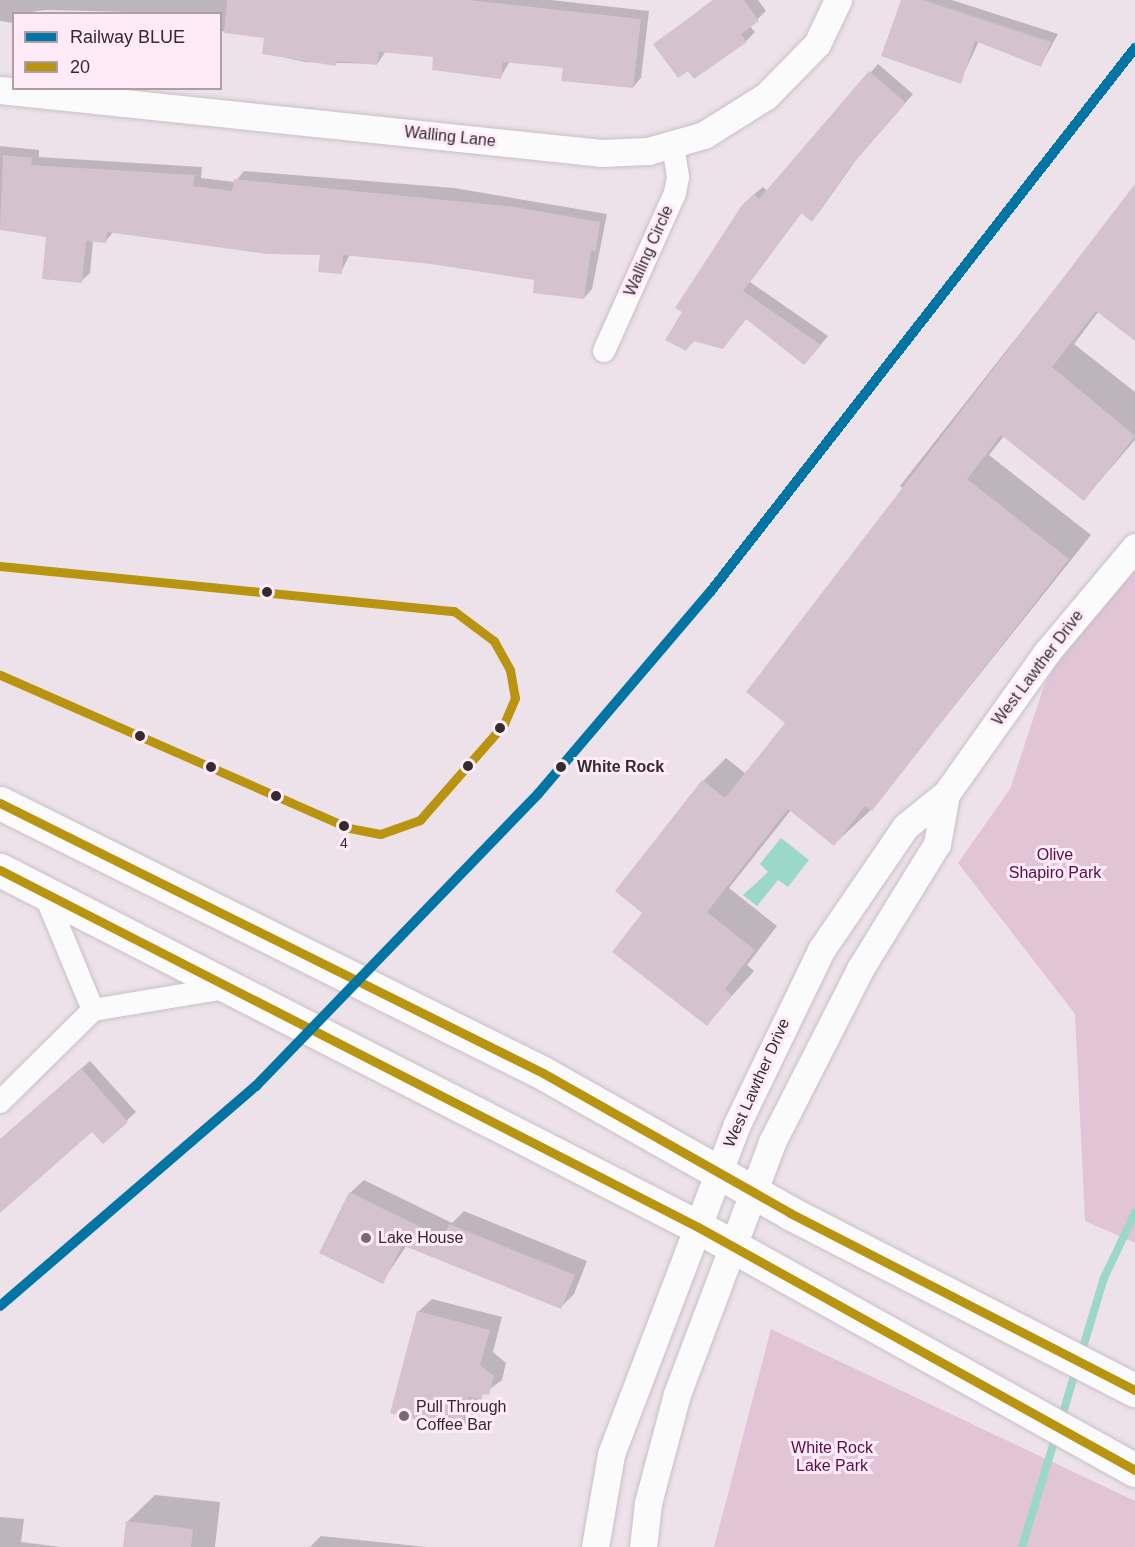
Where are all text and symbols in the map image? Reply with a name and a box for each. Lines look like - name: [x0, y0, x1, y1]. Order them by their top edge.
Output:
- legend: [12, 12, 222, 90]
- text: Railway BLUE: [70, 27, 185, 47]
- text: 20: [70, 57, 90, 77]
- street label: Walling Lane: [403, 123, 497, 151]
- street label: Walling Circle: [620, 203, 678, 299]
- unlabelled marker: [261, 586, 273, 598]
- street label: West Lawther Drive: [988, 607, 1088, 729]
- unlabelled marker: [494, 722, 506, 734]
- unlabelled marker: [134, 730, 146, 742]
- marker: White Rock: [550, 756, 572, 778]
- place label: White Rock: [577, 757, 664, 777]
- unlabelled marker: [462, 760, 474, 772]
- unlabelled marker: [205, 761, 217, 773]
- unlabelled marker: [270, 790, 282, 802]
- marker: 4: [338, 820, 350, 832]
- place label: 4: [340, 835, 348, 851]
- park label: Olive Shapiro Park: [1009, 845, 1101, 883]
- street label: West Lawther Drive: [720, 1015, 794, 1151]
- place label: Lake House: [378, 1228, 463, 1248]
- marker: Lake House: [359, 1231, 373, 1245]
- place label: Pull Through Coffee Bar: [416, 1397, 507, 1435]
- marker: Pull Through Coffee Bar: [397, 1409, 411, 1423]
- park label: White Rock Lake Park: [791, 1438, 873, 1476]

